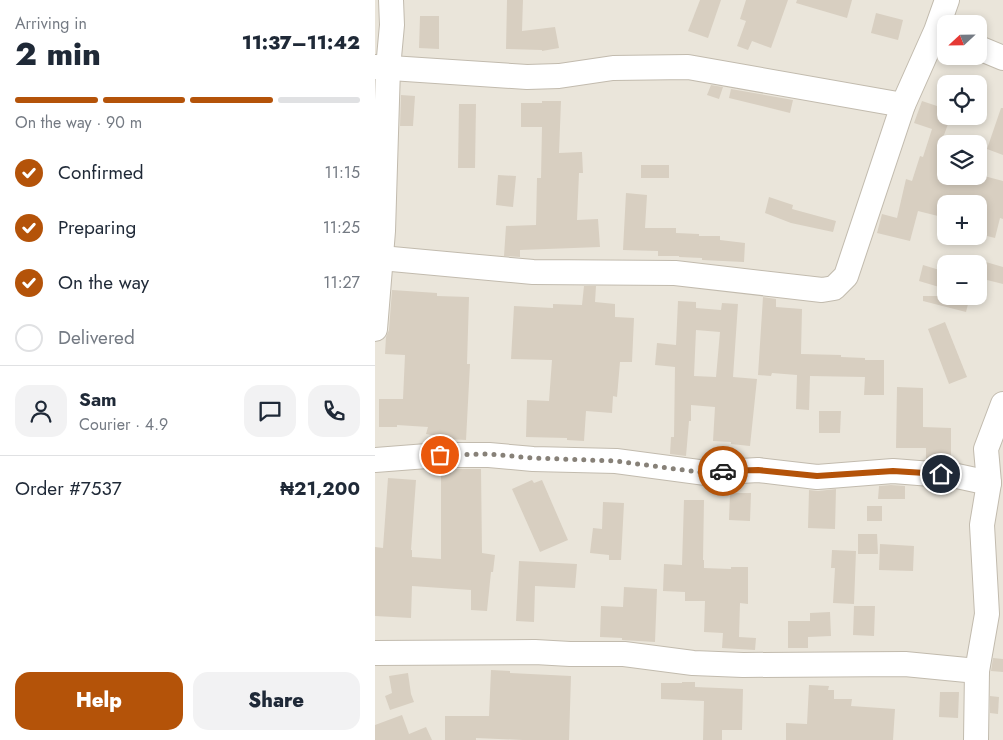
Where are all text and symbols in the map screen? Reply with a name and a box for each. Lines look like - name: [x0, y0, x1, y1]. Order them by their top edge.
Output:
- text: Arriving in: [15, 12, 87, 35]
- north arrow: [937, 15, 987, 65]
- map controls: [937, 15, 987, 305]
- text: 11:37–11:42: [242, 29, 360, 56]
- text: 2 min: [15, 31, 101, 77]
- button: locate: [937, 75, 987, 125]
- text: On the way · 90 m: [15, 111, 142, 134]
- button: layers: [937, 135, 987, 185]
- icon: check: [15, 159, 43, 187]
- text: Confirmed: [58, 159, 144, 186]
- text: 11:15: [325, 161, 360, 184]
- button: +: [937, 195, 987, 245]
- icon: check: [15, 214, 43, 242]
- text: Preparing: [58, 214, 136, 241]
- text: 11:25: [323, 216, 360, 239]
- button: −: [937, 255, 987, 305]
- icon: check: [15, 269, 43, 297]
- text: On the way: [58, 269, 149, 296]
- text: 11:27: [323, 271, 360, 294]
- text: Delivered: [58, 324, 135, 351]
- button: person: [15, 385, 67, 437]
- button: chat: [244, 385, 296, 437]
- button: phone: [308, 385, 360, 437]
- text: Sam: [79, 386, 117, 413]
- text: Courier · 4.9: [79, 413, 168, 436]
- pin: [419, 434, 461, 476]
- icon: bag: [426, 441, 454, 469]
- courier: [698, 446, 748, 496]
- pin: [920, 453, 962, 495]
- icon: car: [709, 457, 737, 485]
- icon: home: [927, 460, 955, 488]
- text: Order #7537: [15, 475, 122, 502]
- text: ₦21,200: [280, 475, 360, 502]
- button: Help: [15, 672, 183, 730]
- button: Share: [193, 672, 360, 730]

